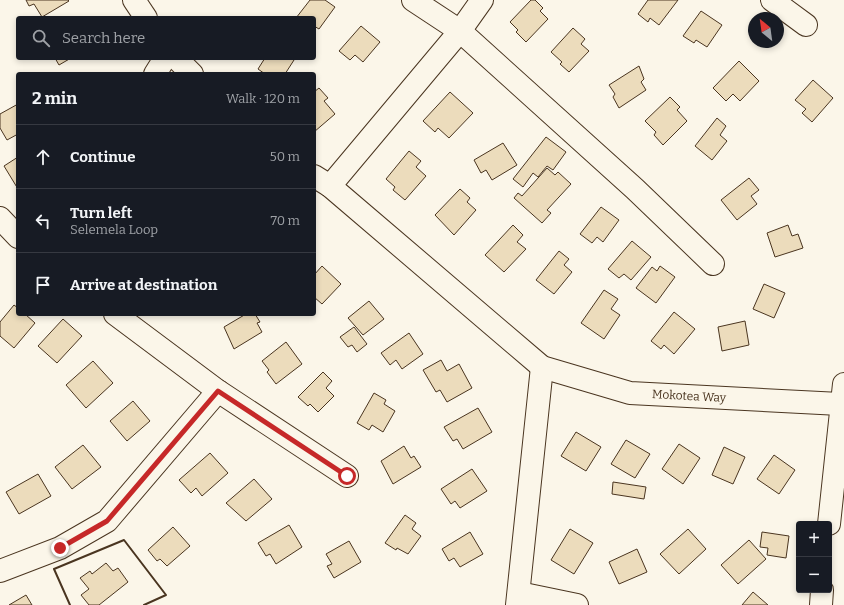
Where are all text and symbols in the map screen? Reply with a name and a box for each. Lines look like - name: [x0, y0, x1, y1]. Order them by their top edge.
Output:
- north arrow: [748, 12, 784, 48]
- search box: [16, 16, 316, 60]
- icon: search: [30, 27, 52, 49]
- text: Search here: [62, 29, 145, 47]
- text: 2 min: [32, 88, 77, 109]
- text: Walk · 120 m: [226, 91, 300, 106]
- icon: ahead: [32, 146, 54, 168]
- text: Continue: [70, 148, 136, 166]
- text: 50 m: [270, 149, 300, 164]
- text: Turn left: [70, 204, 132, 222]
- icon: left: [32, 210, 54, 232]
- text: 70 m: [270, 213, 300, 228]
- text: Selemela Loop: [70, 222, 158, 237]
- icon: arrive: [32, 274, 54, 296]
- text: Arrive at destination: [70, 276, 217, 294]
- street label: Mokotea Way: [652, 387, 727, 405]
- route start: [338, 467, 356, 485]
- map controls: [796, 521, 832, 593]
- button: +: [796, 521, 832, 557]
- route end: [51, 539, 69, 557]
- button: −: [796, 557, 832, 593]

